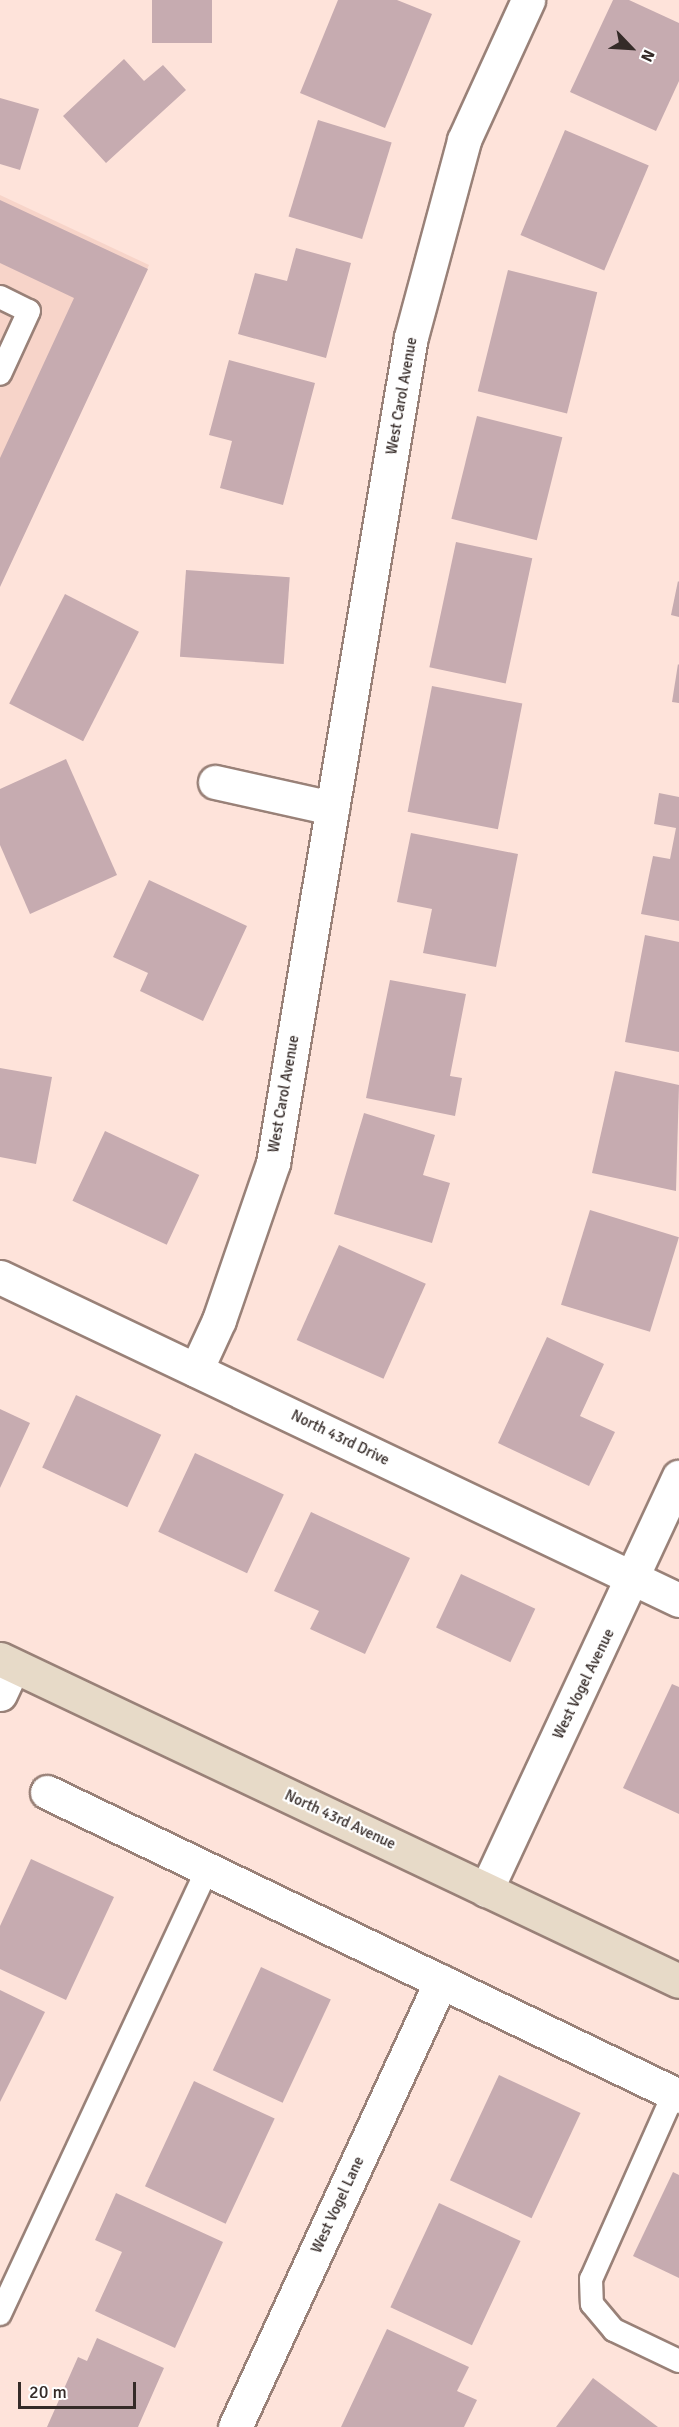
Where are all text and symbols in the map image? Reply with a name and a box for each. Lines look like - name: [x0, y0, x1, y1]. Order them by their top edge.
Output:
- north arrow: [601, 18, 661, 78]
- text: N: [636, 46, 659, 65]
- street label: West Carol Avenue: [383, 336, 421, 456]
- street label: West Carol Avenue: [265, 1034, 303, 1154]
- street label: North 43rd Drive: [288, 1406, 392, 1470]
- street label: West Vogel Avenue: [550, 1626, 618, 1742]
- street label: North 43rd Avenue: [282, 1786, 398, 1854]
- street label: West Vogel Lane: [308, 2154, 368, 2256]
- scale bar: [21, 2370, 140, 2408]
- text: 20 m: [29, 2381, 67, 2403]

